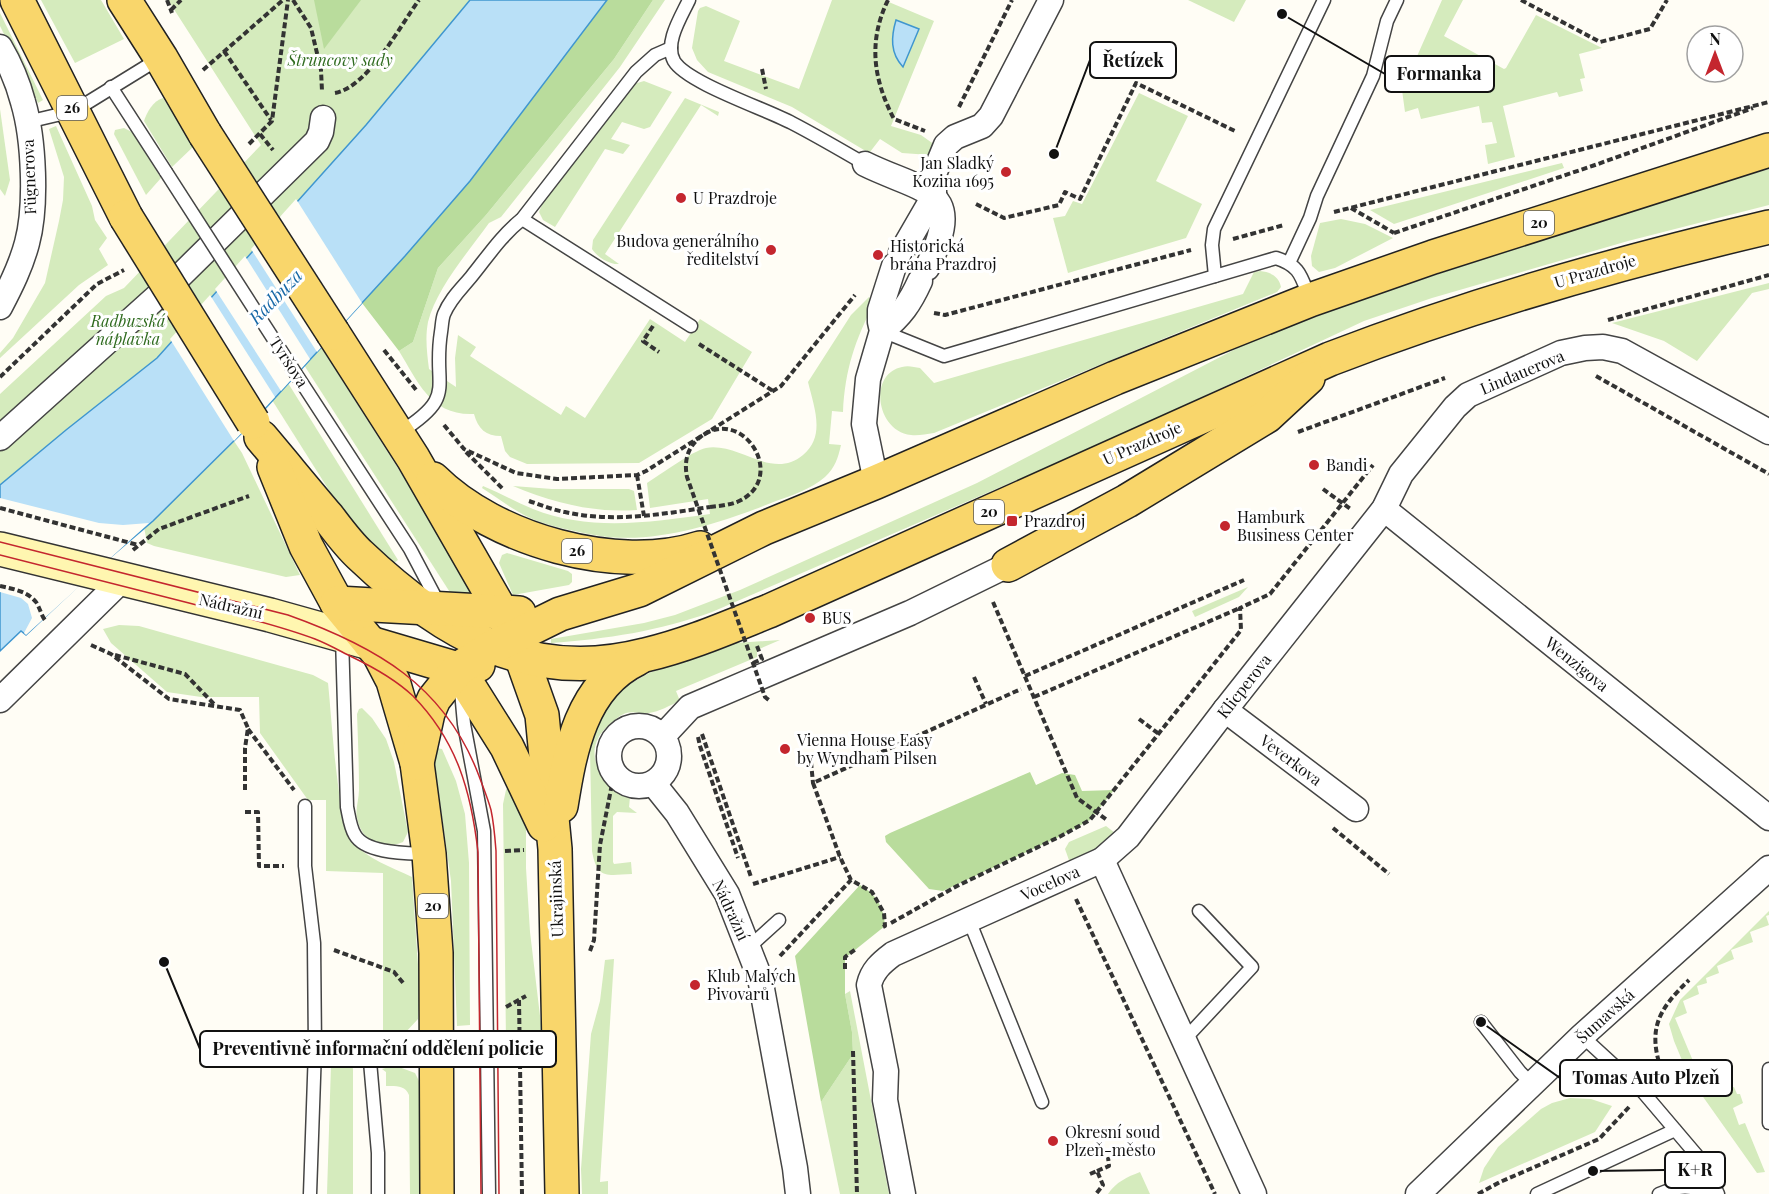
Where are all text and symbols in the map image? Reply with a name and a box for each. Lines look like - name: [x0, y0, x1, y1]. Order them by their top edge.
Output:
- north arrow: [1685, 24, 1745, 84]
- text: N: [1709, 28, 1721, 49]
- callout: Řetízek: [1090, 42, 1176, 78]
- text: Řetízek: [1102, 48, 1164, 72]
- park label: Štruncovy sady: [286, 49, 393, 70]
- callout: Formanka: [1385, 56, 1494, 92]
- text: Formanka: [1396, 61, 1482, 85]
- road number: 26: [57, 96, 87, 120]
- street label: Fügnerova: [17, 139, 40, 215]
- place label: Jan Sladký Kozina 1695: [912, 152, 994, 191]
- marker: Jan Sladký Kozina 1695: [999, 165, 1013, 179]
- place label: U Prazdroje: [693, 187, 777, 208]
- marker: U Prazdroje: [674, 191, 688, 205]
- road number: 20: [1524, 211, 1554, 235]
- place label: Budova generálního ředitelství: [616, 230, 759, 269]
- place label: Historická brána Prazdroj: [890, 235, 997, 274]
- marker: Budova generálního ředitelství: [764, 243, 778, 257]
- marker: Historická brána Prazdroj: [871, 248, 885, 262]
- street label: U Prazdroje: [1551, 249, 1638, 292]
- water label: Radbuza: [242, 264, 307, 330]
- park label: Radbuzská náplavka: [90, 310, 166, 349]
- street label: Tyršova: [265, 332, 314, 391]
- street label: Lindauerova: [1477, 344, 1567, 399]
- street label: U Prazdroje: [1099, 416, 1185, 469]
- place label: Bandi: [1326, 454, 1368, 475]
- marker: Bandi: [1307, 458, 1321, 472]
- road number: 20: [974, 500, 1004, 524]
- place label: Hamburk Business Center: [1237, 506, 1354, 545]
- place label: Prazdroj: [1024, 510, 1085, 531]
- marker: Prazdroj: [1005, 514, 1019, 528]
- marker: Hamburk Business Center: [1218, 519, 1232, 533]
- road number: 26: [562, 539, 592, 563]
- street label: Nádražní: [197, 588, 266, 623]
- place label: BUS: [822, 607, 851, 628]
- marker: BUS: [803, 611, 817, 625]
- street label: Wenzigova: [1540, 631, 1613, 696]
- street label: Klicperova: [1212, 649, 1275, 722]
- place label: Vienna House Easy by Wyndham Pilsen: [796, 729, 937, 768]
- street label: Veverkova: [1255, 729, 1327, 790]
- marker: Vienna House Easy by Wyndham Pilsen: [778, 742, 792, 756]
- street label: Ukrajinská: [544, 860, 567, 938]
- street label: Vocelova: [1016, 860, 1083, 905]
- street label: Nádražní: [708, 876, 755, 944]
- road number: 20: [418, 894, 448, 918]
- place label: Klub Malých Pivovarů: [707, 965, 796, 1004]
- marker: Klub Malých Pivovarů: [688, 978, 702, 992]
- street label: Šumavská: [1571, 984, 1638, 1047]
- callout: Preventivně informační oddělení policie: [200, 1031, 556, 1067]
- text: Preventivně informační oddělení policie: [212, 1036, 544, 1060]
- callout: Tomas Auto Plzeň: [1560, 1060, 1732, 1096]
- text: Tomas Auto Plzeň: [1572, 1065, 1720, 1089]
- place label: Okresní soud Plzeň-město: [1065, 1121, 1160, 1160]
- marker: Okresní soud Plzeň-město: [1046, 1134, 1060, 1148]
- callout: K+R: [1665, 1152, 1725, 1188]
- text: K+R: [1677, 1157, 1713, 1181]

